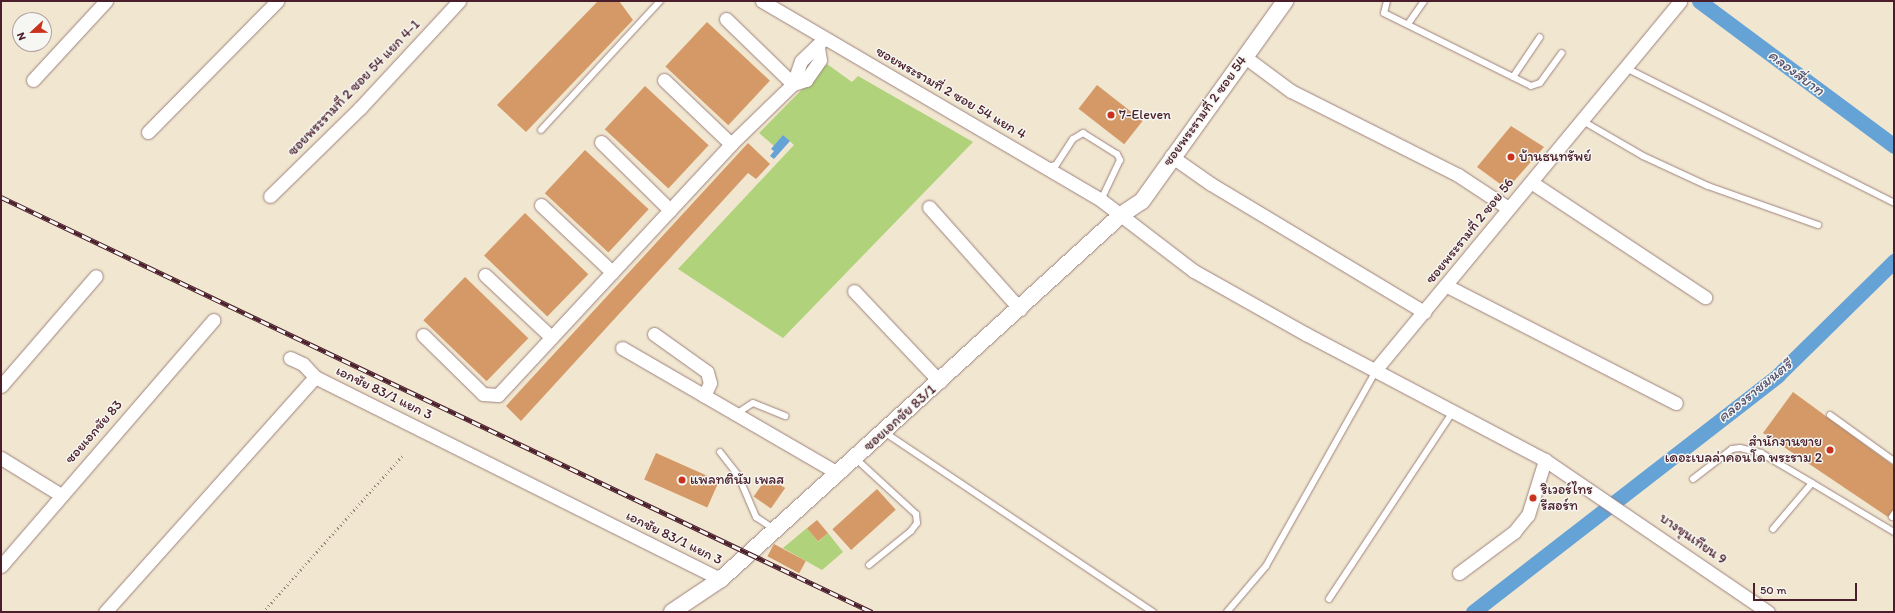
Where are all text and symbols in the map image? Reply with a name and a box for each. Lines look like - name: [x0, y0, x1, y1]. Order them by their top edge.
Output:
- north arrow: [12, 12, 52, 52]
- street label: ซอยพระรามที่ 2 ซอย 54 แยก 4-1: [284, 16, 424, 160]
- text: N: [14, 30, 29, 42]
- street label: ซอยพระรามที่ 2 ซอย 54 แยก 4: [873, 43, 1029, 143]
- water label: คลองสี่บาท: [1764, 46, 1828, 100]
- street label: ซอยพระรามที่ 2 ซอย 54: [1159, 53, 1251, 169]
- place label: 7-Eleven: [1119, 107, 1171, 123]
- marker: 7-Eleven: [1106, 110, 1116, 120]
- place label: บ้านธนทรัพย์: [1519, 149, 1591, 165]
- marker: บ้านธนทรัพย์: [1506, 152, 1516, 162]
- street label: ซอยพระรามที่ 2 ซอย 56: [1422, 175, 1518, 287]
- water label: คลองราชมนตรี: [1714, 356, 1796, 426]
- street label: เอกชัย 83/1 แยก 3: [333, 362, 435, 424]
- street label: ซอยเอกชัย 83/1: [860, 381, 940, 455]
- street label: ซอยเอกชัย 83: [62, 397, 126, 467]
- place label: สำนักงานขาย เดอะเบลล่าคอนโด พระราม 2: [1665, 434, 1822, 466]
- marker: สำนักงานขาย เดอะเบลล่าคอนโด พระราม 2: [1825, 445, 1835, 455]
- place label: แพลทตินัม เพลส: [690, 472, 784, 488]
- marker: แพลทตินัม เพลส: [677, 475, 687, 485]
- place label: ริเวอร์ไทร รีสอร์ท: [1541, 482, 1593, 514]
- marker: ริเวอร์ไทร รีสอร์ท: [1528, 493, 1538, 503]
- street label: เอกชัย 83/1 แยก 3: [623, 507, 725, 569]
- street label: บางขุนเทียน 9: [1656, 510, 1730, 568]
- scale bar: [1755, 575, 1859, 601]
- text: 50 m: [1760, 583, 1786, 597]

